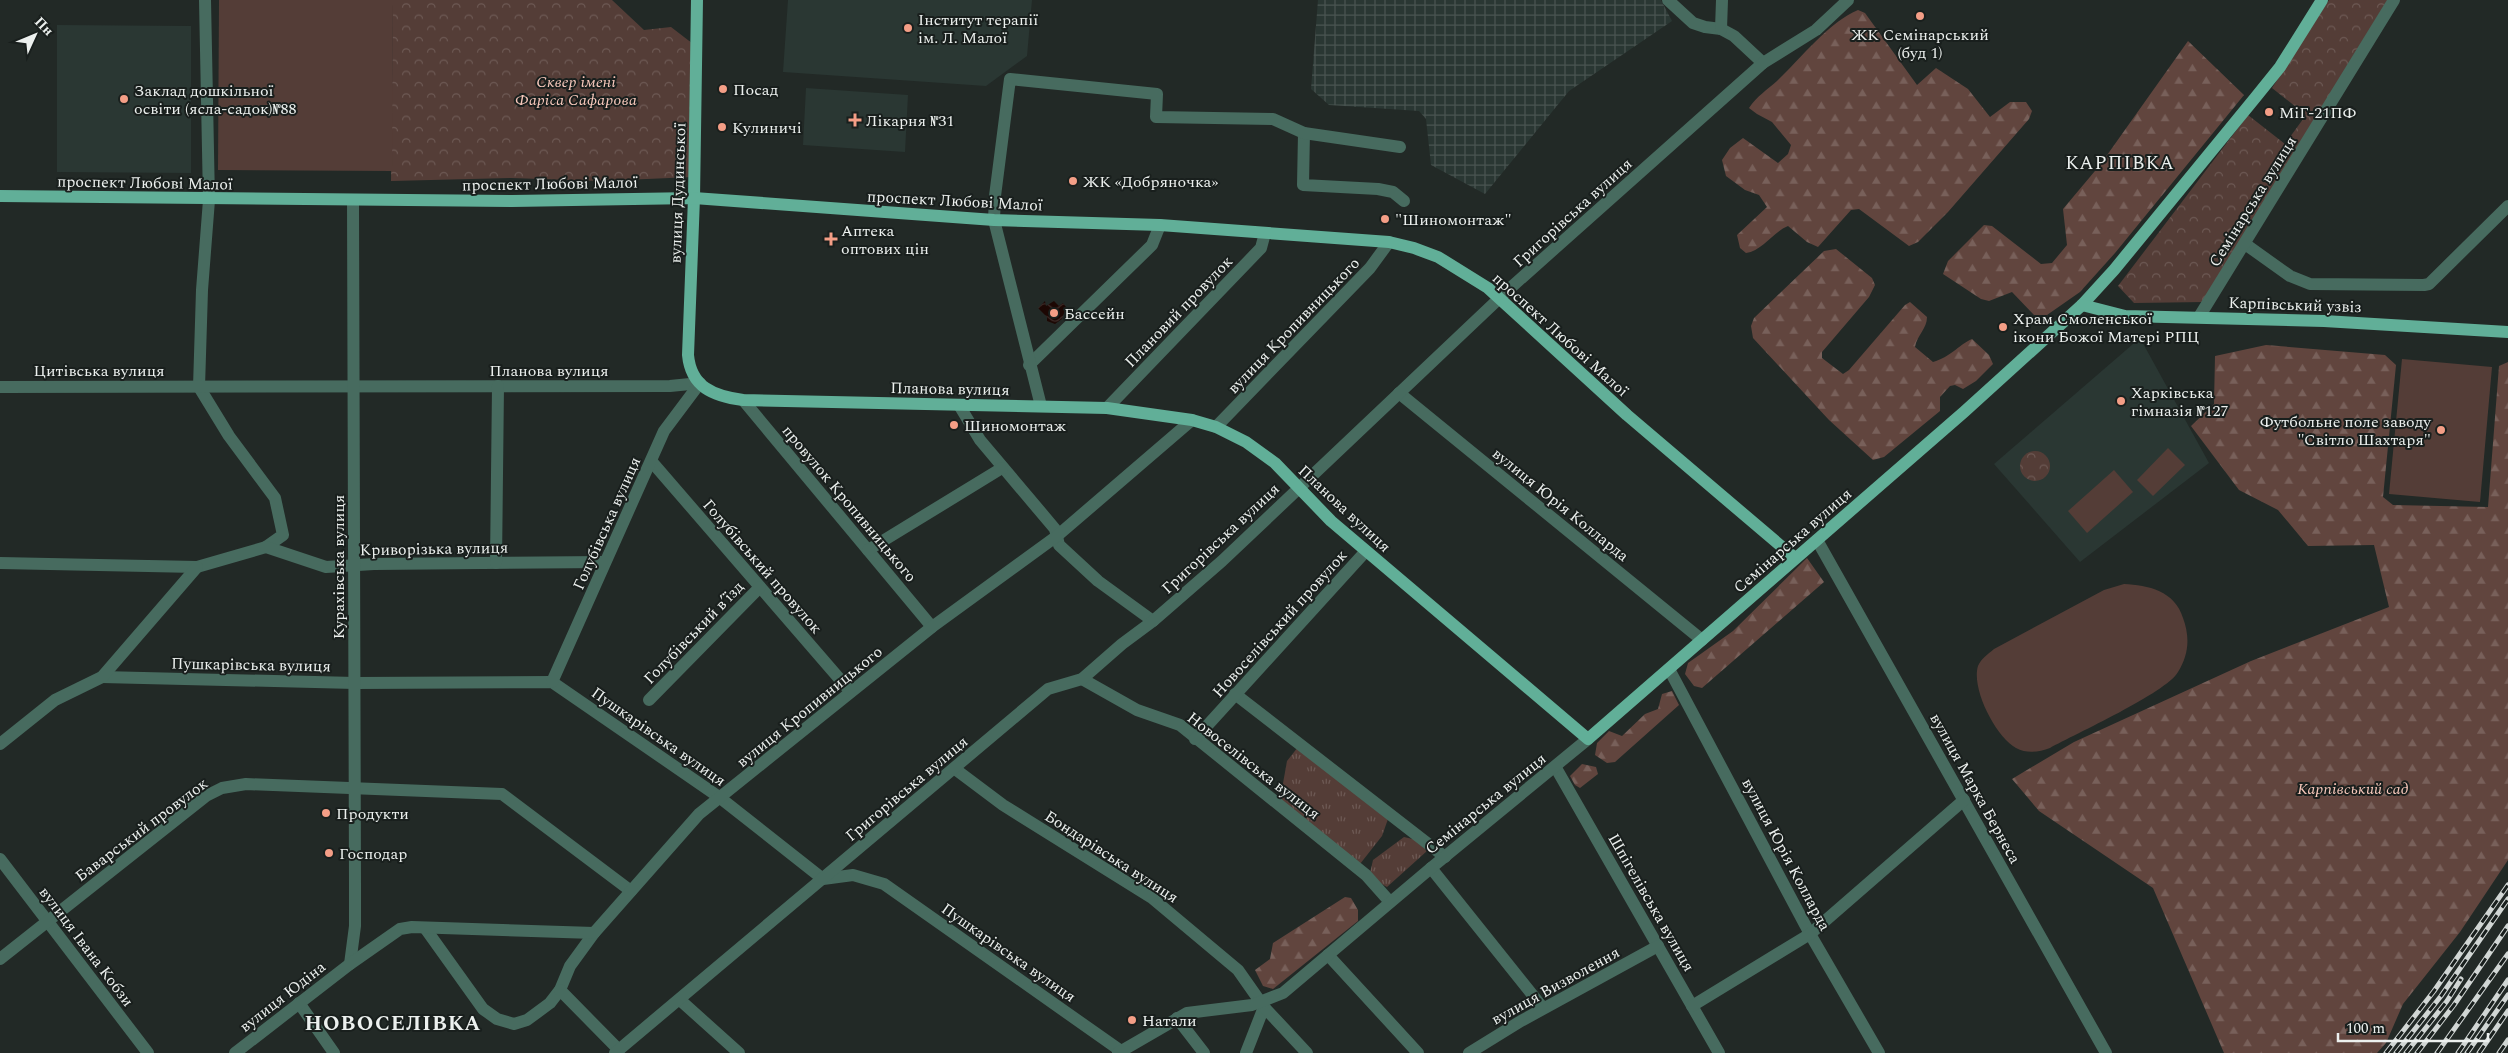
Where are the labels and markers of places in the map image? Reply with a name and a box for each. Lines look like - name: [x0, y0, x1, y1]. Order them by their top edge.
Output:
- place label: Інститут терапії ім. Л. Малої: [918, 8, 1038, 50]
- marker: ЖК Семінарський (буд 1): [1914, 10, 1926, 22]
- marker: Інститут терапії ім. Л. Малої: [902, 22, 914, 34]
- place label: ЖК Семінарський (буд 1): [1851, 23, 1989, 65]
- place label: Посад: [733, 78, 778, 102]
- place label: Заклад дошкільної освіти (ясла-садок)№88: [134, 79, 297, 121]
- marker: Посад: [717, 83, 729, 95]
- marker: Заклад дошкільної освіти (ясла-садок)№88: [118, 93, 130, 105]
- place label: МіГ-21ПФ: [2279, 101, 2356, 125]
- marker: МіГ-21ПФ: [2263, 106, 2275, 118]
- place label: Лікарня №31: [866, 109, 954, 133]
- marker: Лікарня №31: [848, 113, 862, 127]
- place label: Кулиничі: [732, 116, 802, 140]
- marker: Кулиничі: [716, 121, 728, 133]
- place label: ЖК «Добряночка»: [1083, 170, 1218, 194]
- marker: ЖК «Добряночка»: [1067, 175, 1079, 187]
- place label: "Шиномонтаж": [1395, 208, 1512, 232]
- marker: "Шиномонтаж": [1379, 213, 1391, 225]
- place label: Аптека оптових цін: [841, 219, 929, 261]
- marker: Аптека оптових цін: [825, 233, 837, 245]
- place label: Бассейн: [1064, 302, 1125, 326]
- marker: Бассейн: [1048, 307, 1060, 319]
- place label: Храм Смоленської ікони Божої Матері РПЦ: [2013, 307, 2199, 349]
- marker: Храм Смоленської ікони Божої Матері РПЦ: [1997, 321, 2009, 333]
- place label: Харківська гімназія №127: [2131, 381, 2229, 423]
- marker: Харківська гімназія №127: [2115, 395, 2127, 407]
- place label: Футбольне поле заводу "Світло Шахтаря": [2260, 410, 2432, 452]
- place label: Шиномонтаж: [964, 414, 1067, 438]
- marker: Шиномонтаж: [948, 419, 960, 431]
- marker: Футбольне поле заводу "Світло Шахтаря": [2435, 424, 2447, 436]
- place label: Продукти: [336, 802, 409, 826]
- marker: Продукти: [320, 807, 332, 819]
- place label: Господар: [339, 842, 407, 866]
- marker: Господар: [323, 847, 335, 859]
- place label: Натали: [1142, 1009, 1197, 1033]
- marker: Натали: [1126, 1014, 1138, 1026]

